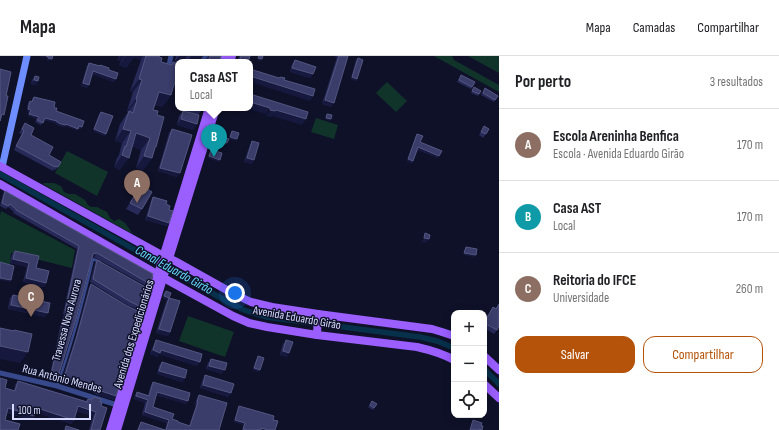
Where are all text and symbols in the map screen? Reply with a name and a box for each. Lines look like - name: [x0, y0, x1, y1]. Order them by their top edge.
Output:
- text: Mapa: [20, 16, 56, 39]
- text: Mapa: [586, 19, 611, 36]
- text: Camadas: [633, 19, 675, 36]
- text: Compartilhar: [697, 19, 759, 36]
- popup: [175, 59, 253, 111]
- text: Casa AST: [190, 68, 238, 87]
- text: Por perto: [515, 72, 571, 92]
- text: 3 resultados: [710, 74, 763, 90]
- text: Local: [190, 87, 212, 103]
- pin: B: [201, 124, 227, 157]
- text: Escola Areninha Benfica: [553, 127, 679, 146]
- text: A: [525, 137, 531, 153]
- text: 170 m: [737, 137, 763, 153]
- text: Escola · Avenida Eduardo Girão: [553, 146, 684, 162]
- pin: A: [124, 170, 150, 203]
- text: Casa AST: [553, 199, 601, 218]
- text: B: [525, 209, 531, 225]
- text: 170 m: [737, 209, 763, 225]
- text: Local: [553, 218, 576, 234]
- water label: Canal Eduardo Girão: [132, 242, 216, 298]
- text: Reitoria do IFCE: [553, 271, 636, 290]
- street label: Travessa Nova Aurora: [49, 277, 85, 363]
- street label: Avenida dos Expedicionários: [110, 278, 158, 391]
- text: C: [525, 281, 531, 297]
- text: 260 m: [736, 281, 763, 297]
- your location: [225, 283, 245, 303]
- pin: C: [18, 284, 44, 317]
- text: Universidade: [553, 290, 609, 306]
- street label: Avenida Eduardo Girão: [251, 303, 342, 333]
- map controls: [451, 310, 487, 418]
- button: +: [451, 310, 487, 346]
- button: Salvar: [515, 336, 635, 373]
- button: Compartilhar: [643, 336, 763, 373]
- button: −: [451, 346, 487, 382]
- street label: Rua Antônio Mendes: [21, 361, 103, 397]
- button: locate: [451, 382, 487, 418]
- scale bar: [12, 402, 91, 421]
- text: 100 m: [18, 404, 40, 417]

